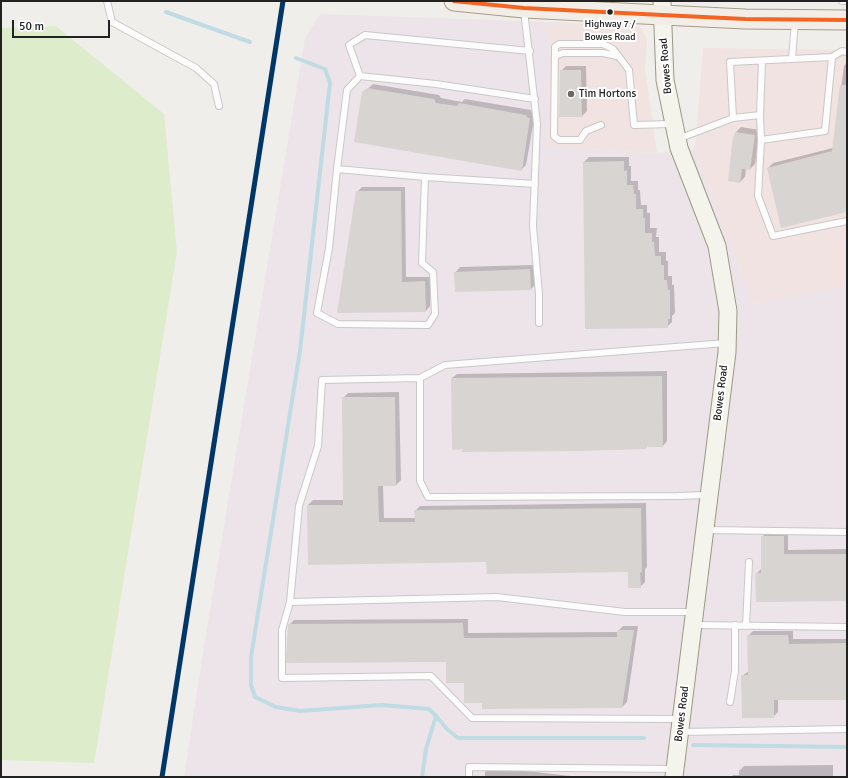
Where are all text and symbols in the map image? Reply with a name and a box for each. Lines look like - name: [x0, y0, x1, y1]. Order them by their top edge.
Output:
- marker: Highway 7 / Bowes Road: [605, 7, 615, 17]
- scale bar: [14, 12, 112, 38]
- place label: Highway 7 / Bowes Road: [584, 18, 636, 42]
- text: 50 m: [19, 19, 44, 34]
- street label: Bowes Road: [657, 37, 675, 95]
- place label: Tim Hortons: [579, 87, 636, 101]
- marker: Tim Hortons: [566, 89, 576, 99]
- street label: Bowes Road: [711, 364, 731, 422]
- street label: Bowes Road: [672, 685, 692, 743]

